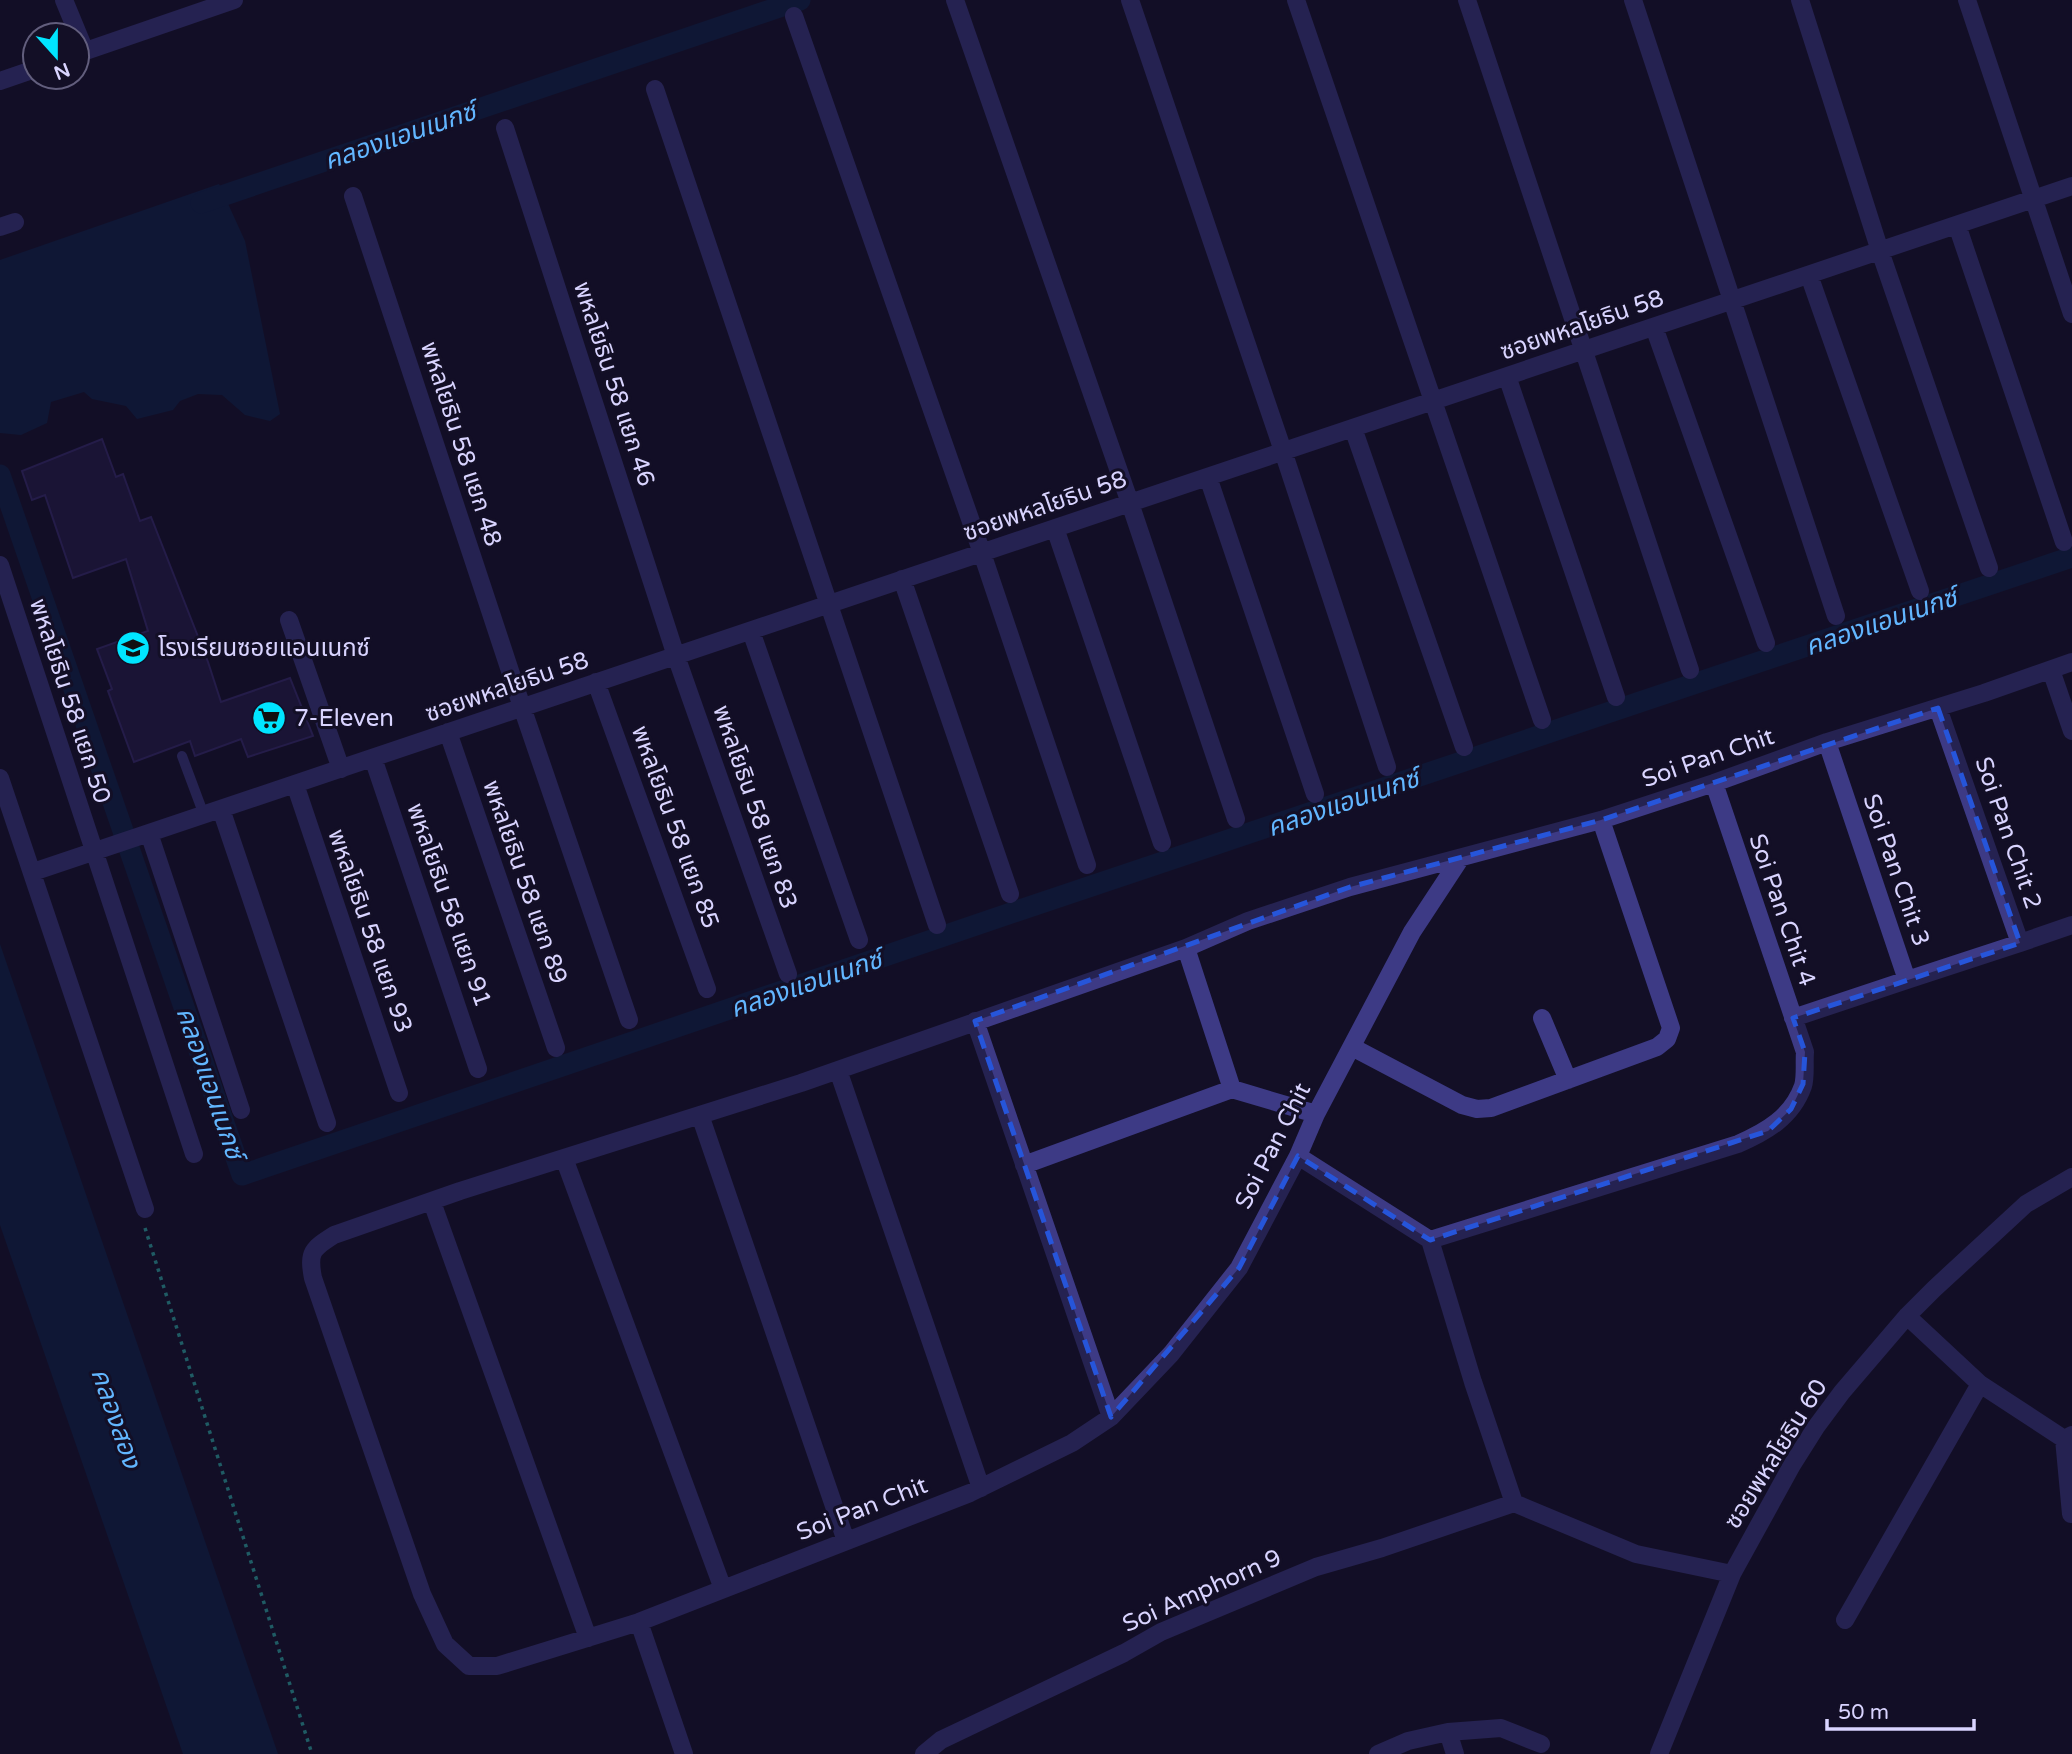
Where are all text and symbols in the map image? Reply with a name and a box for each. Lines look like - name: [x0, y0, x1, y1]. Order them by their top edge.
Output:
- north arrow: [21, 21, 91, 91]
- text: N: [51, 58, 73, 84]
- water label: คลองแอนเนกซ์: [320, 94, 485, 176]
- street label: พหลโยธิน 58 แยก 46: [567, 278, 661, 490]
- street label: ซอยพหลโยธิน 58: [1496, 283, 1668, 367]
- street label: พหลโยธิน 58 แยก 48: [414, 338, 508, 550]
- street label: ซอยพหลโยธิน 58: [959, 464, 1131, 548]
- water label: คลองแอนเนกซ์: [1801, 580, 1966, 662]
- street label: พหลโยธิน 58 แยก 50: [23, 595, 117, 807]
- school or university icon: โรงเรียนซอยแอนเนกซ์: [114, 629, 152, 667]
- place label: โรงเรียนซอยแอนเนกซ์: [158, 634, 371, 663]
- street label: ซอยพหลโยธิน 58: [421, 645, 593, 729]
- supermarket icon: 7-Eleven: [250, 699, 288, 737]
- street label: พหลโยธิน 58 แยก 83: [706, 701, 804, 913]
- place label: 7-Eleven: [294, 704, 394, 733]
- street label: พหลโยธิน 58 แยก 85: [625, 722, 725, 932]
- street label: Soi Pan Chit: [1638, 722, 1778, 794]
- street label: Soi Pan Chit 2: [1968, 753, 2048, 913]
- water label: คลองแอนเนกซ์: [1263, 761, 1428, 843]
- street label: พหลโยธิน 58 แยก 89: [476, 776, 574, 988]
- street label: Soi Pan Chit 3: [1856, 790, 1936, 950]
- street label: พหลโยธิน 58 แยก 91: [400, 799, 498, 1011]
- street label: พหลโยธิน 58 แยก 93: [321, 825, 419, 1037]
- street label: Soi Pan Chit 4: [1742, 830, 1822, 990]
- water label: คลองแอนเนกซ์: [726, 942, 891, 1024]
- water label: คลองแอนเนกซ์: [170, 1003, 252, 1168]
- street label: Soi Pan Chit: [1229, 1078, 1317, 1214]
- water label: คลองสอง: [85, 1364, 148, 1473]
- street label: ซอยพหลโยธิน 60: [1718, 1374, 1834, 1534]
- street label: Soi Pan Chit: [792, 1471, 932, 1547]
- street label: Soi Amphorn 9: [1118, 1543, 1286, 1639]
- scale bar: [1827, 1688, 1974, 1732]
- text: 50 m: [1838, 1700, 1889, 1725]

